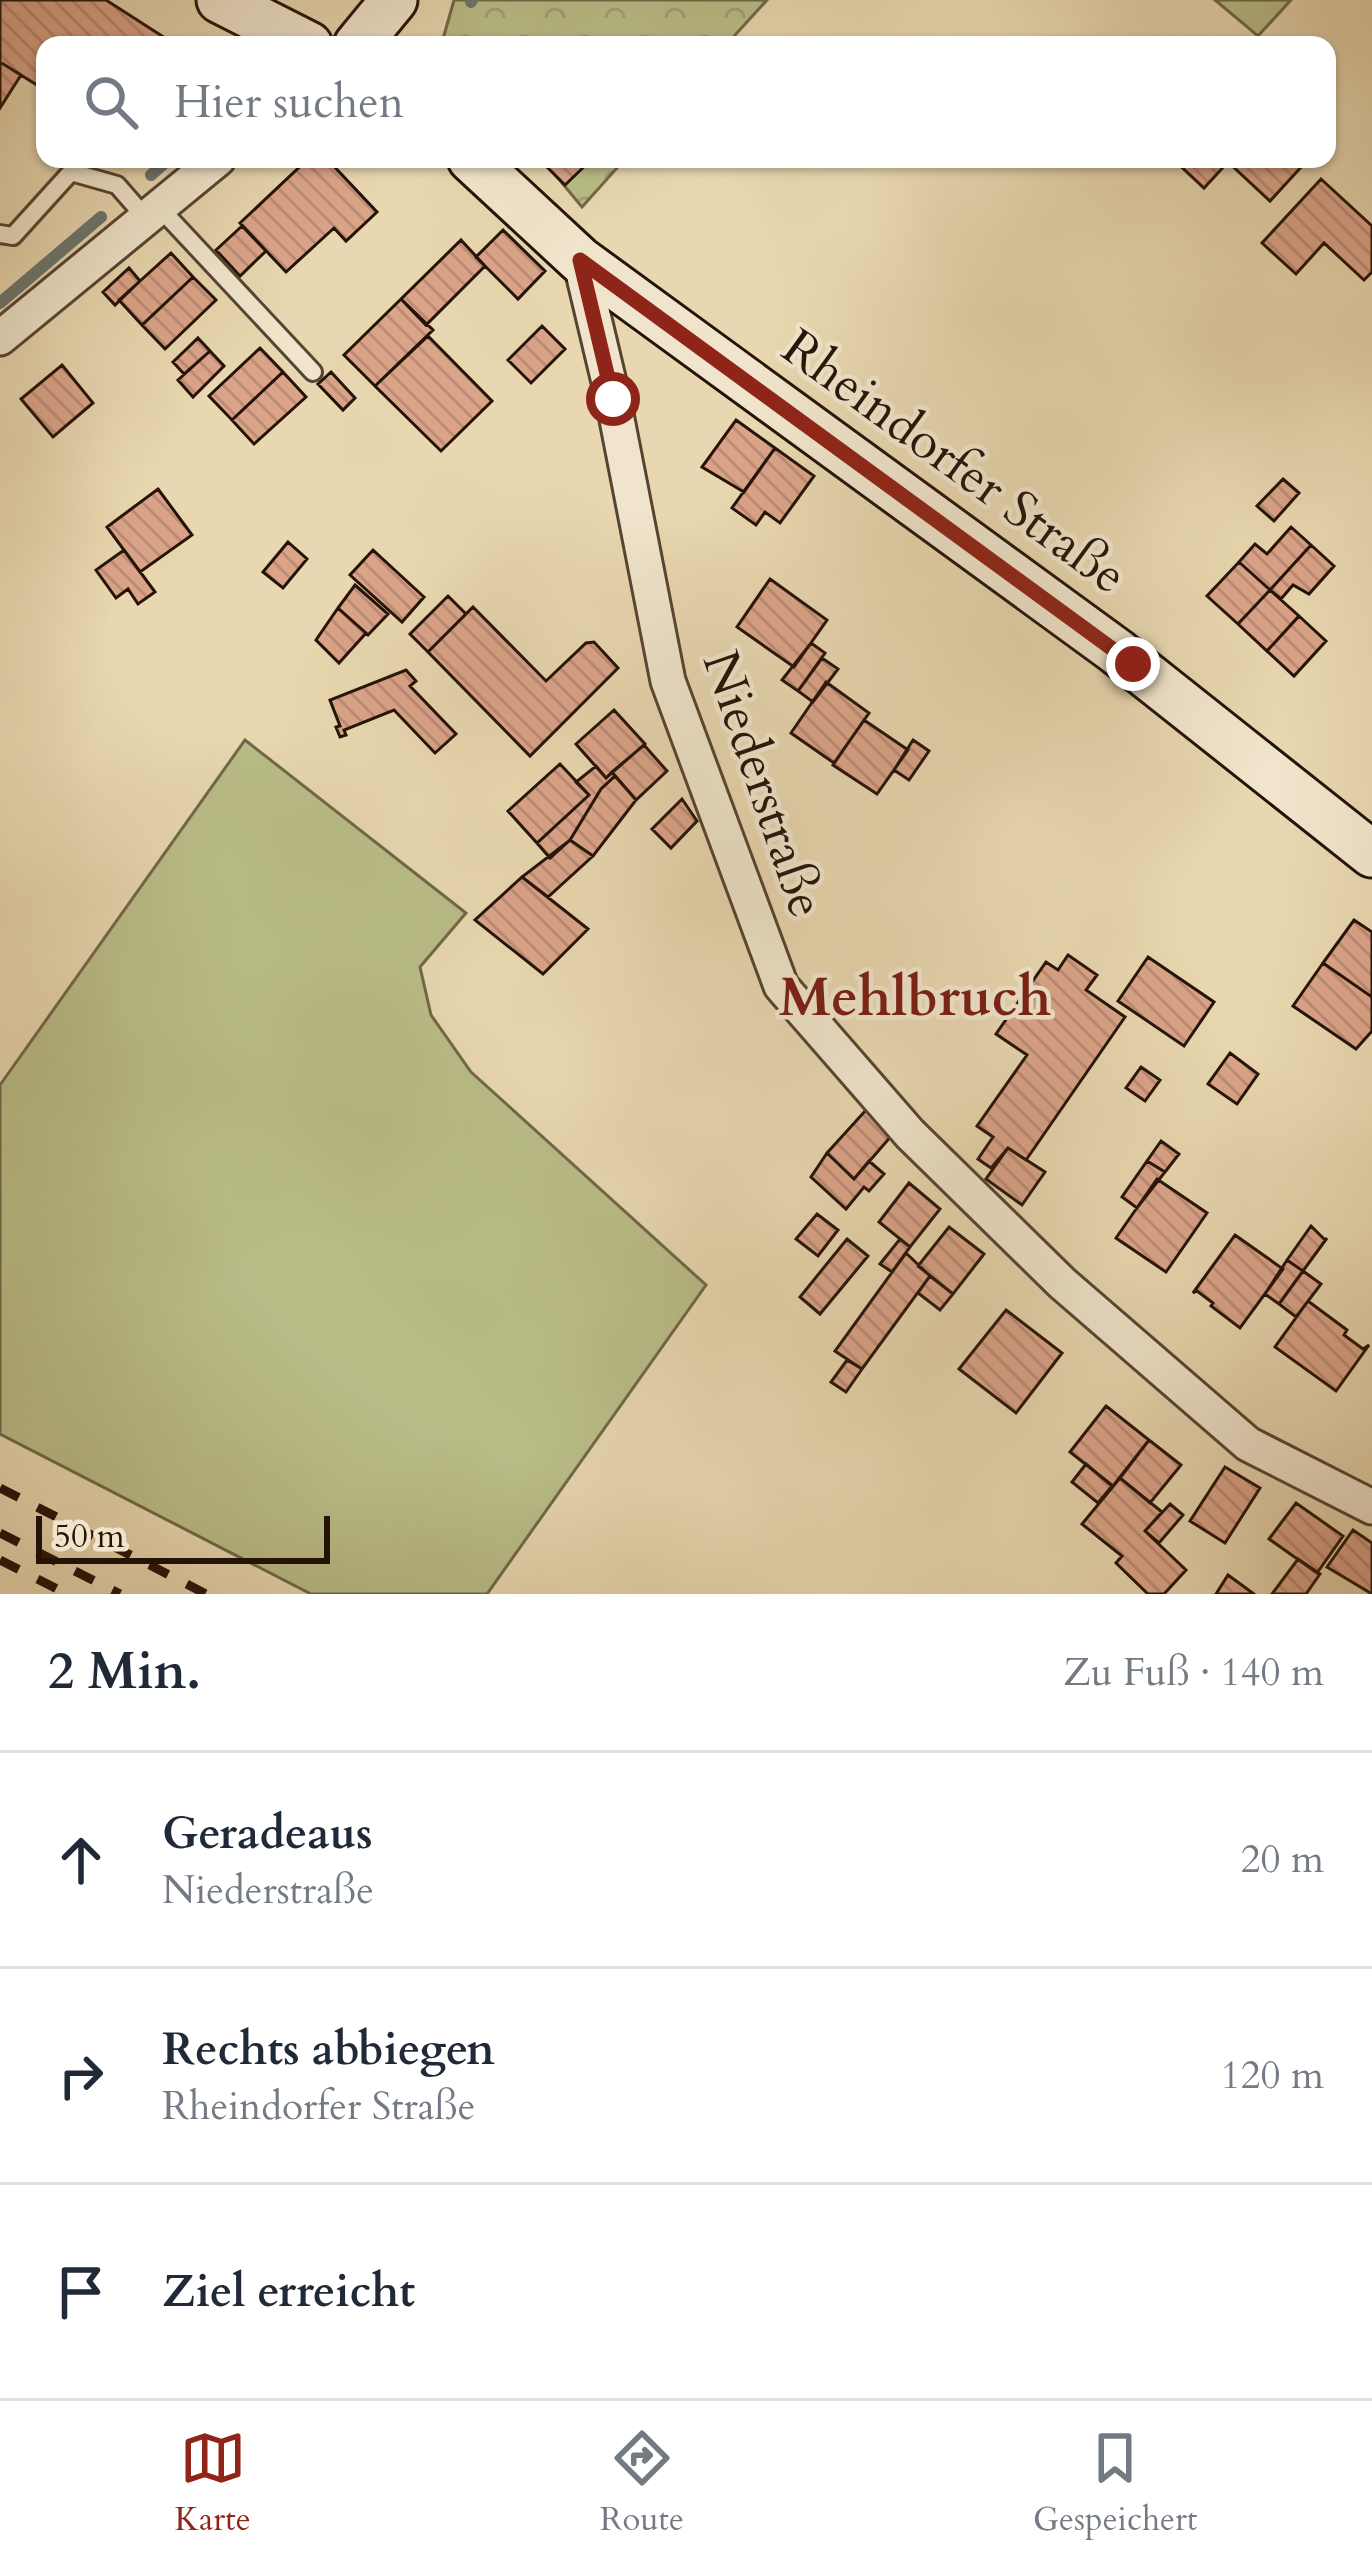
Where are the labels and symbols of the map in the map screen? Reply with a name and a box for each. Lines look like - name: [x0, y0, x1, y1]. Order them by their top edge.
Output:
- street label: Rheindorfer Straße: [768, 313, 1140, 611]
- route start: [586, 372, 640, 426]
- route end: [1106, 637, 1160, 691]
- street label: Niederstraße: [685, 642, 841, 926]
- district label: Mehlbruch: [779, 962, 1051, 1035]
- scale bar: [36, 1510, 330, 1563]

